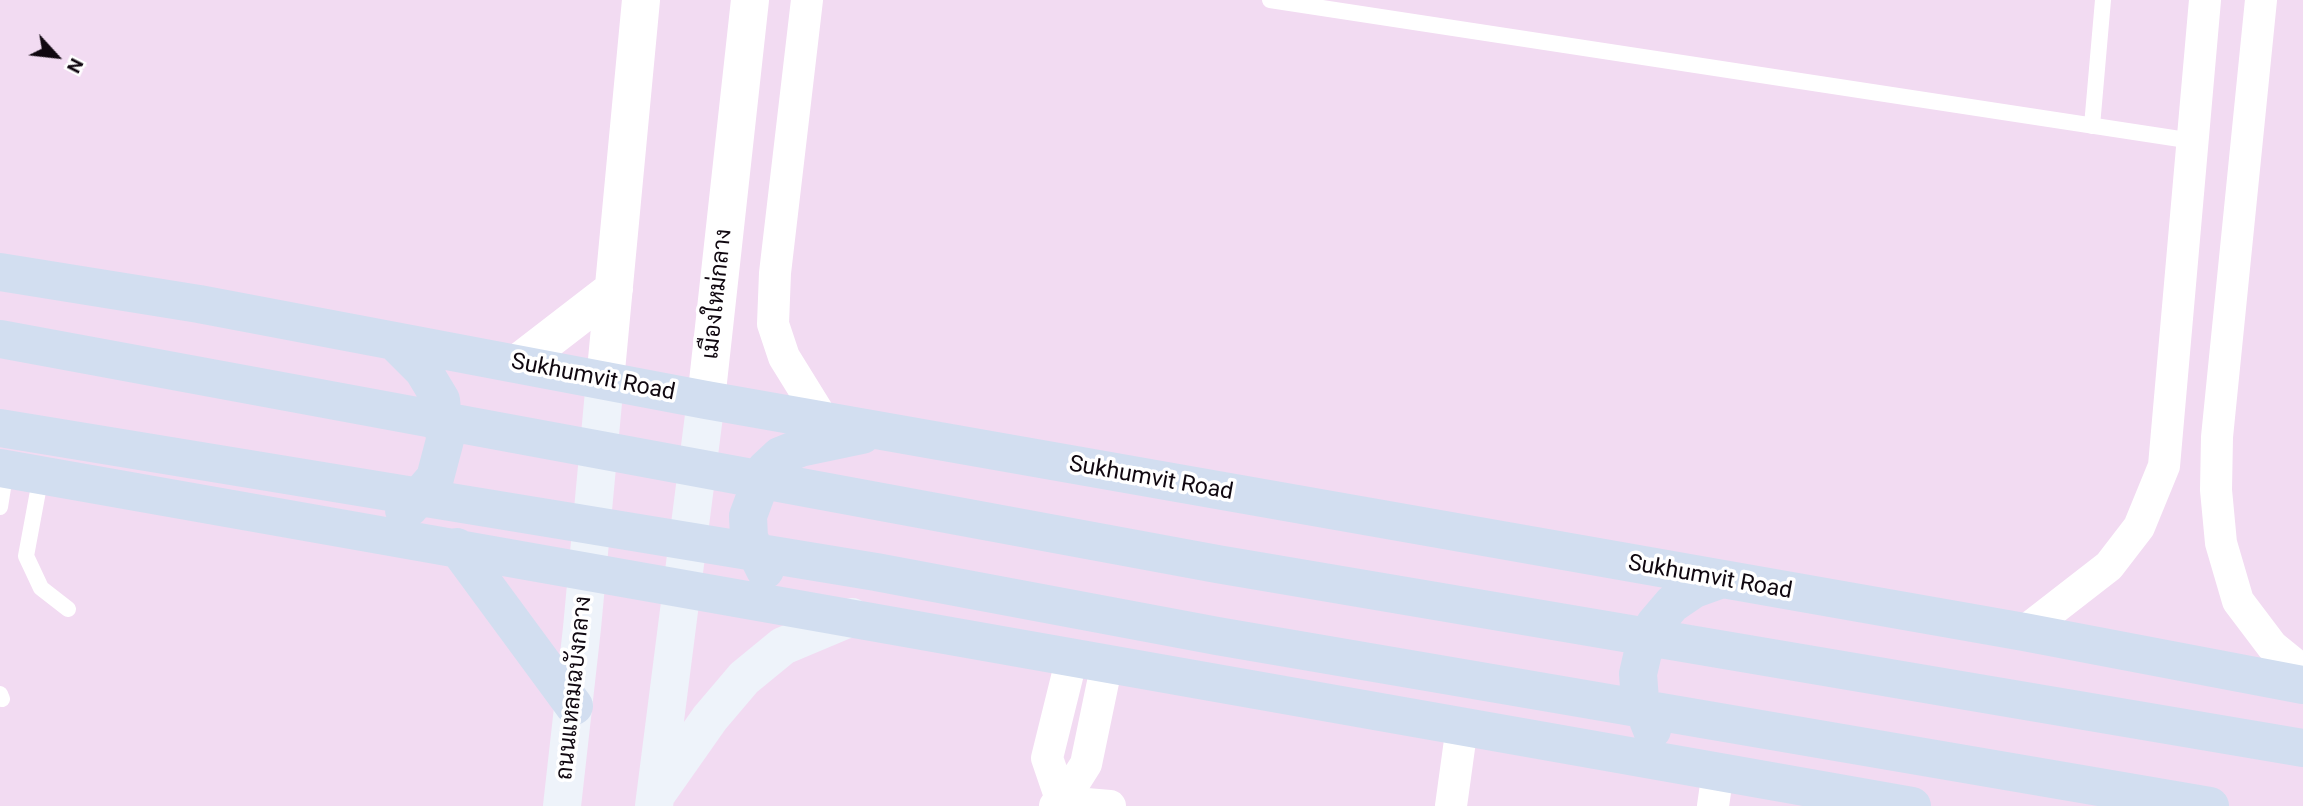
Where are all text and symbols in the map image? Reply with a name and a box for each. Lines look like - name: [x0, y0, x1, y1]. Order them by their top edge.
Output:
- north arrow: [21, 21, 91, 91]
- text: N: [62, 55, 88, 77]
- street label: เมืองใหม่กลาง: [697, 228, 739, 360]
- street label: Sukhumvit Road: [509, 349, 677, 407]
- street label: Sukhumvit Road: [1067, 451, 1235, 507]
- street label: Sukhumvit Road: [1626, 550, 1794, 606]
- street label: ถนนแหลมฉบังกลาง: [552, 595, 598, 781]

